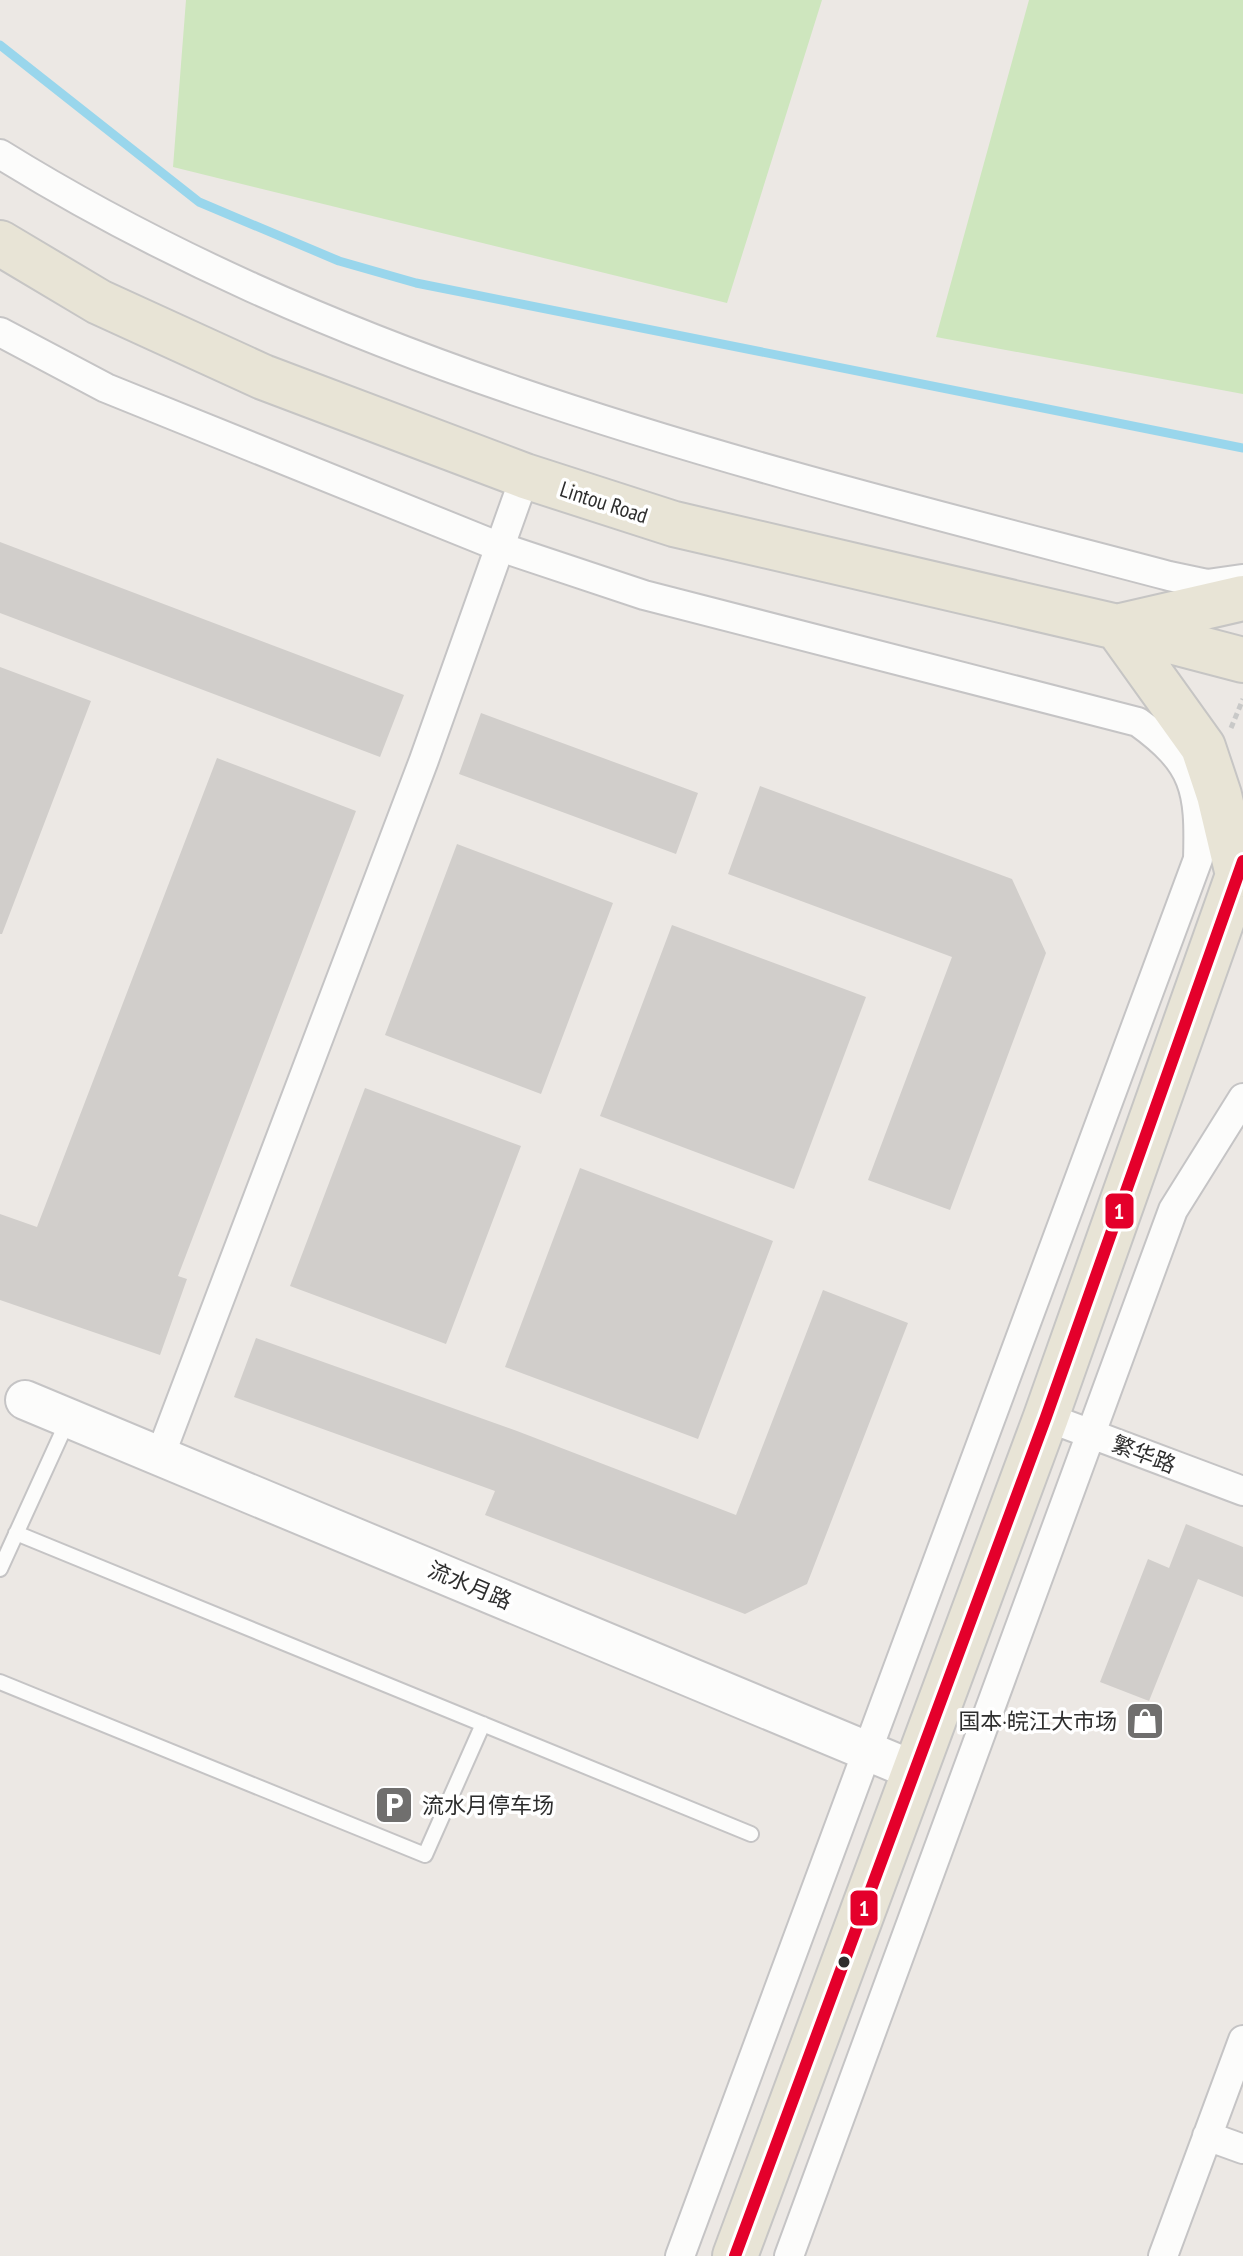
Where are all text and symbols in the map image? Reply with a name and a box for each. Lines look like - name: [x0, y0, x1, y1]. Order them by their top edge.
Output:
- street label: Lintou Road: [557, 475, 651, 529]
- line badge: 1: [1104, 1192, 1135, 1230]
- text: 1: [1114, 1197, 1124, 1225]
- street label: 繁华路: [1108, 1429, 1180, 1479]
- street label: 流水月路: [424, 1555, 516, 1615]
- shop icon: 国本·皖江大市场: [1124, 1700, 1166, 1742]
- place label: 国本·皖江大市场: [958, 1707, 1117, 1735]
- parking icon: 流水月停车场: [373, 1784, 415, 1826]
- place label: 流水月停车场: [422, 1791, 554, 1819]
- line badge: 1: [849, 1889, 879, 1927]
- text: 1: [859, 1894, 869, 1922]
- unlabelled marker: [836, 1954, 852, 1970]

